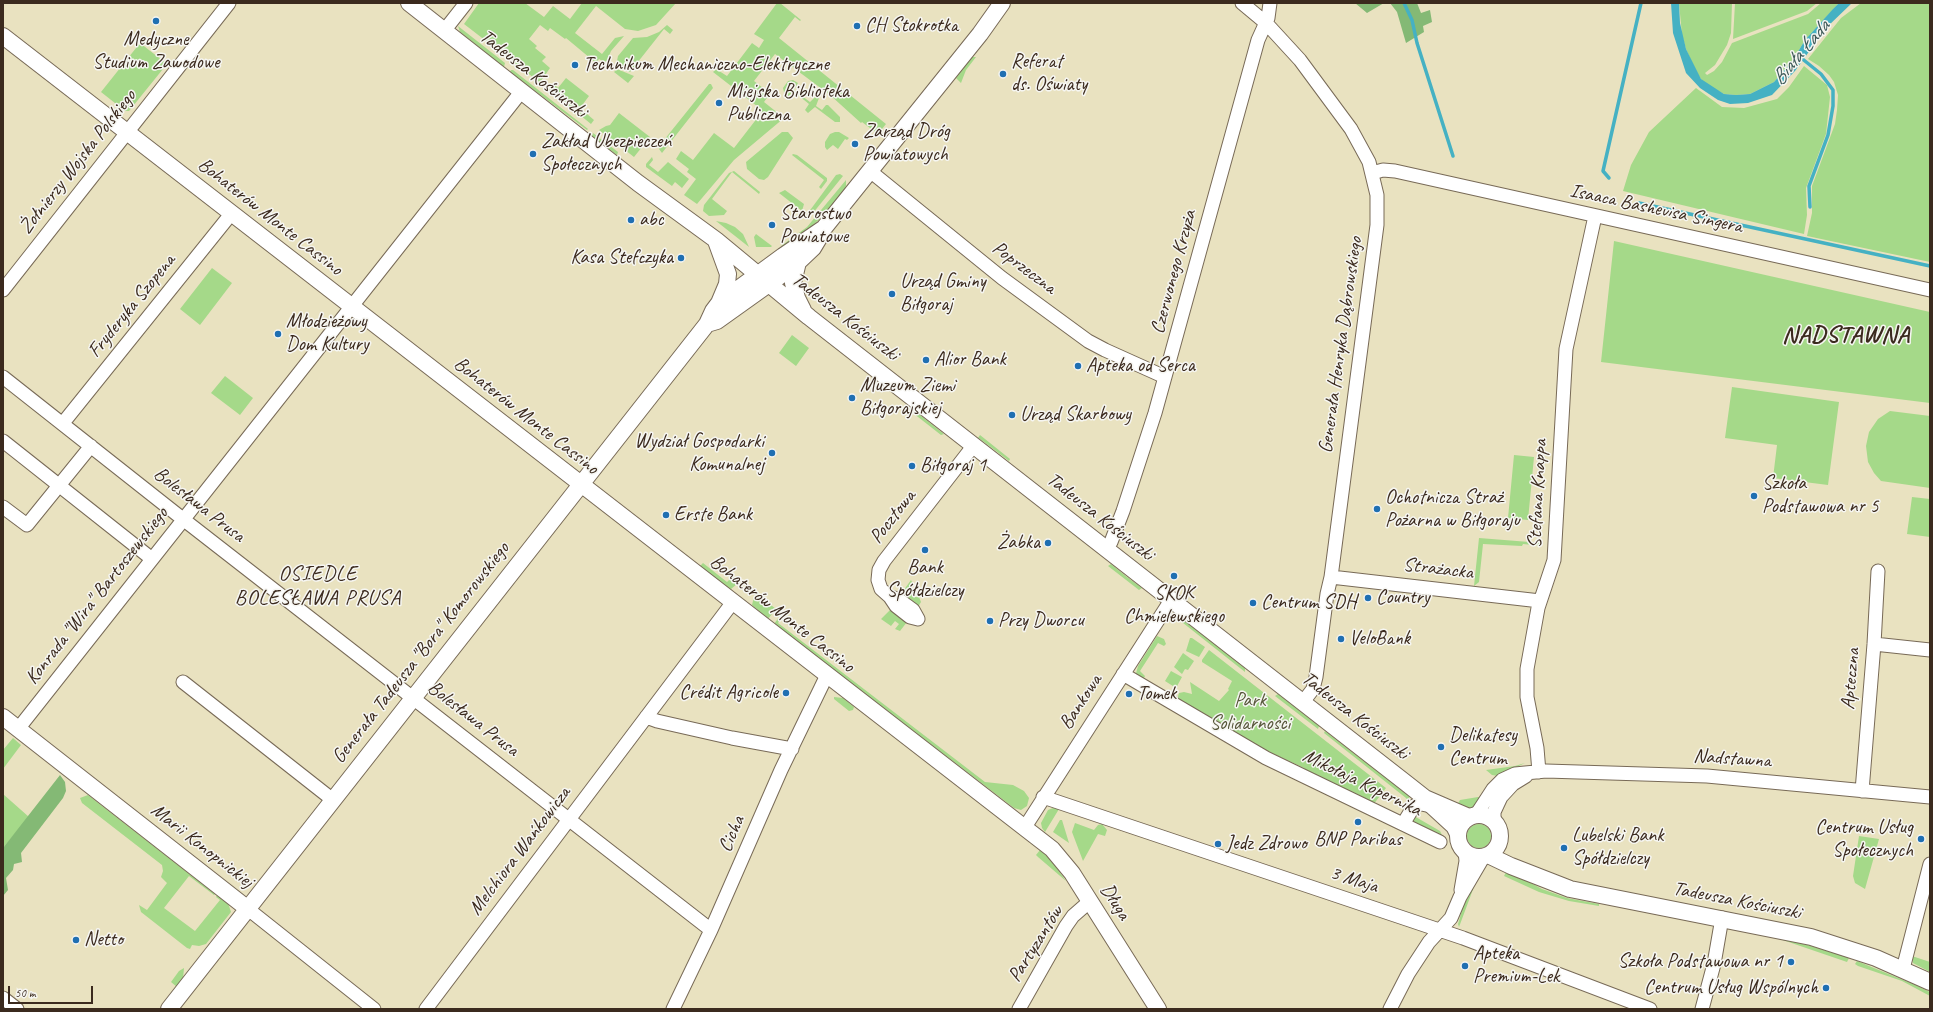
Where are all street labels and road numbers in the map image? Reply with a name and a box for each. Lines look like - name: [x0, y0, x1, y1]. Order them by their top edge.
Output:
- street label: Tadeusza Kościuszki: [474, 25, 592, 123]
- street label: Żołnierzy Wojska Polskiego: [14, 85, 142, 239]
- street label: Bohaterów Monte Cassino: [193, 153, 347, 281]
- street label: Isaaca Bashevisa Singera: [1568, 179, 1744, 239]
- street label: Czerwonego Krzyża: [1146, 208, 1202, 336]
- street label: Generała Henryka Dąbrowskiego: [1314, 235, 1368, 455]
- street label: Poprzeczna: [987, 236, 1061, 300]
- street label: Fryderyka Szopena: [83, 249, 181, 363]
- street label: Tadeusza Kościuszki: [786, 268, 904, 366]
- street label: Bohaterów Monte Cassino: [449, 352, 603, 480]
- street label: Stefana Knappa: [1523, 439, 1553, 549]
- street label: Bolesława Prusa: [149, 462, 249, 548]
- street label: Tadeusza Kościuszki: [1041, 468, 1159, 566]
- street label: Pocztowa: [865, 485, 921, 549]
- street label: Konrada "Wira" Bartoszewskiego: [20, 503, 174, 689]
- street label: Generała Tadeusza "Bora" Komorowskiego: [327, 538, 515, 768]
- street label: Bohaterów Monte Cassino: [705, 550, 859, 678]
- street label: Strażacka: [1402, 553, 1474, 585]
- street label: Apteczna: [1836, 647, 1866, 711]
- street label: Tadeusza Kościuszki: [1296, 667, 1414, 765]
- street label: Bankowa: [1054, 670, 1108, 734]
- street label: Bolesława Prusa: [423, 676, 523, 762]
- street label: Mikołaja Kopernika: [1299, 744, 1425, 822]
- street label: Nadstawna: [1692, 744, 1772, 774]
- street label: Melchiora Wańkowicza: [464, 782, 576, 920]
- street label: Marii Konopnickiej: [146, 798, 258, 894]
- street label: Cicha: [713, 812, 751, 856]
- street label: 3 Maja: [1327, 861, 1381, 899]
- street label: Tadeusza Kościuszki: [1671, 877, 1803, 925]
- street label: Długa: [1095, 879, 1135, 925]
- street label: Partyzantów: [1003, 902, 1069, 986]

